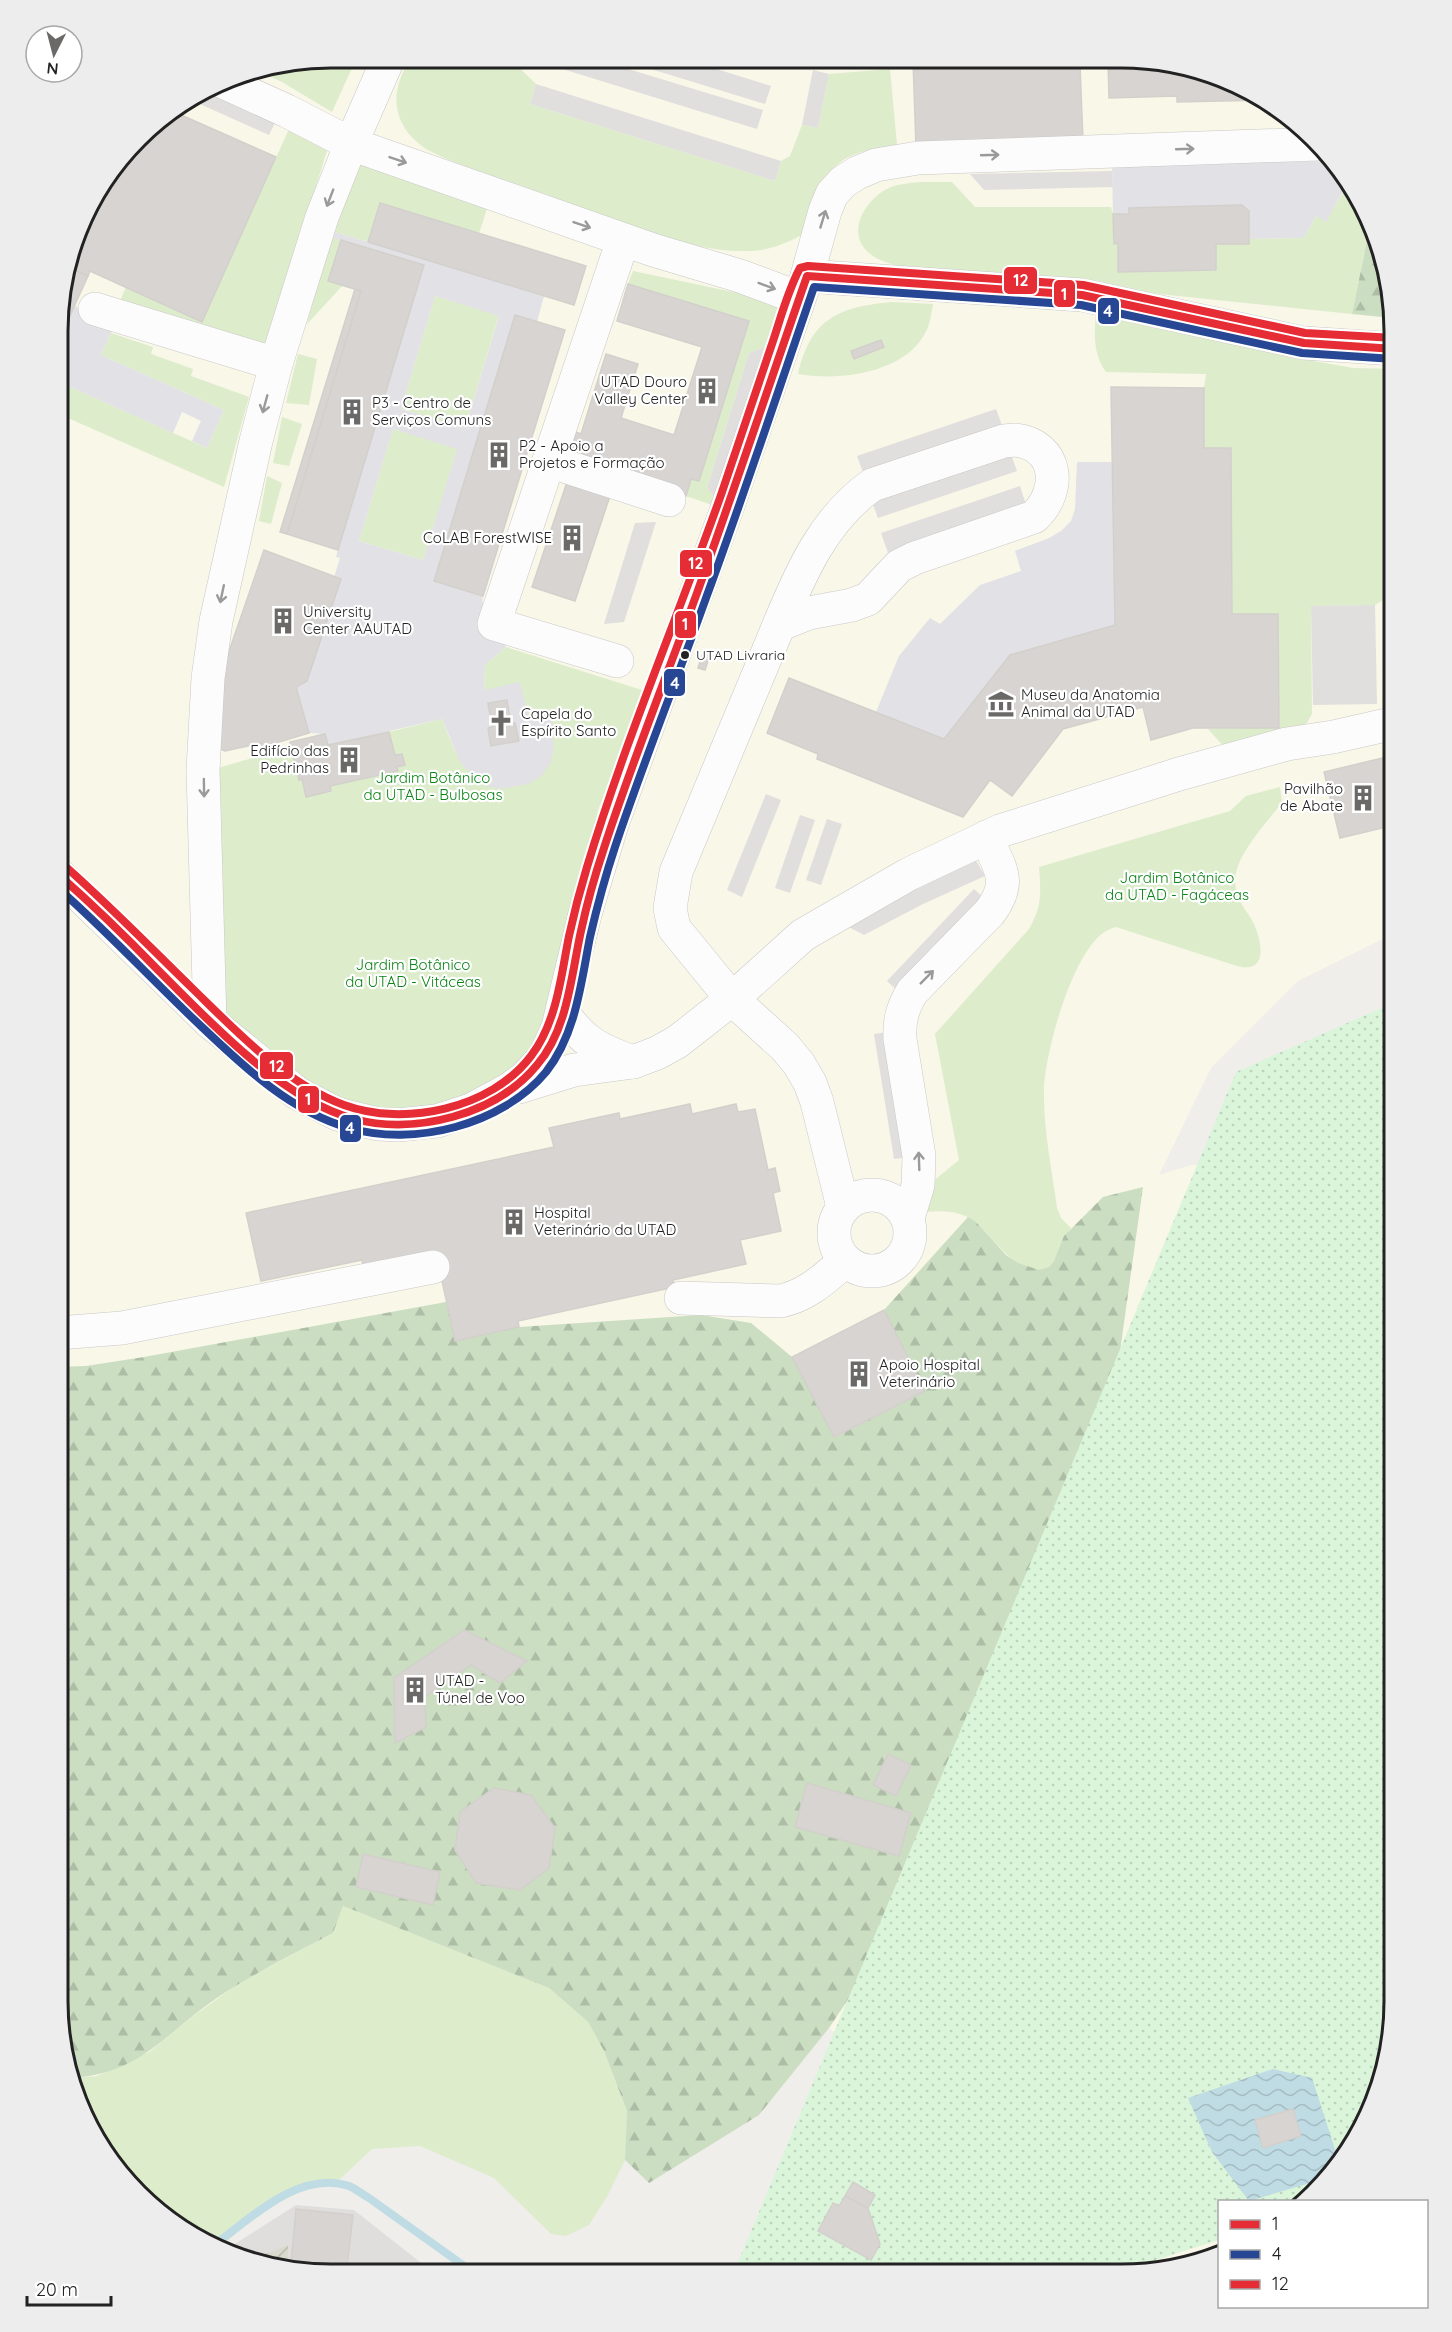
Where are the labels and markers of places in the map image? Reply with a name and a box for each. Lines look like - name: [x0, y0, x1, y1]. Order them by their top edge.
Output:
- place label: UTAD Douro Valley Center: [594, 372, 687, 408]
- building icon: UTAD Douro Valley Center: [692, 376, 722, 406]
- place label: P3 - Centro de Serviços Comuns: [372, 393, 491, 429]
- building icon: P3 - Centro de Serviços Comuns: [337, 397, 367, 427]
- place label: P2 - Apoio a Projetos e Formação: [519, 436, 665, 472]
- building icon: P2 - Apoio a Projetos e Formação: [484, 440, 514, 470]
- building icon: CoLAB ForestWISE: [557, 523, 587, 553]
- place label: CoLAB ForestWISE: [423, 528, 552, 547]
- place label: University Center AAUTAD: [303, 602, 412, 638]
- building icon: University Center AAUTAD: [268, 606, 298, 636]
- place label: UTAD Livraria: [696, 646, 785, 664]
- marker: UTAD Livraria: [679, 649, 691, 661]
- place label: Museu da Anatomia Animal da UTAD: [1021, 685, 1160, 721]
- museum icon: Museu da Anatomia Animal da UTAD: [986, 689, 1016, 719]
- place label: Capela do Espírito Santo: [521, 704, 616, 740]
- church icon: Capela do Espírito Santo: [486, 708, 516, 738]
- place label: Edifício das Pedrinhas: [250, 741, 329, 777]
- building icon: Edifício das Pedrinhas: [334, 745, 364, 775]
- place label: Pavilhão de Abate: [1280, 779, 1343, 815]
- building icon: Pavilhão de Abate: [1348, 783, 1378, 813]
- place label: Hospital Veterinário da UTAD: [534, 1203, 676, 1239]
- building icon: Hospital Veterinário da UTAD: [499, 1207, 529, 1237]
- place label: Apoio Hospital Veterinário: [879, 1355, 980, 1391]
- building icon: Apoio Hospital Veterinário: [844, 1359, 874, 1389]
- place label: UTAD - Túnel de Voo: [435, 1671, 525, 1707]
- building icon: UTAD - Túnel de Voo: [400, 1675, 430, 1705]

